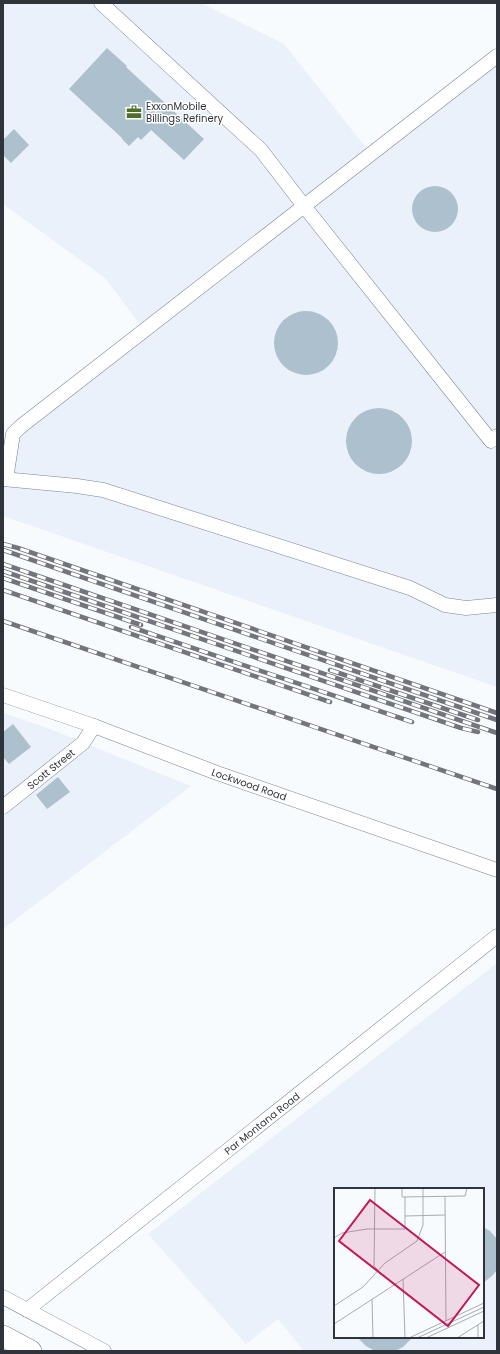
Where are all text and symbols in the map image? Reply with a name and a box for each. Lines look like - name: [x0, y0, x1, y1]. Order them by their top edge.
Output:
- place label: ExxonMobile Billings Refinery: [146, 99, 223, 126]
- office icon: ExxonMobile Billings Refinery: [125, 103, 143, 121]
- street label: Scott Street: [23, 745, 78, 793]
- street label: Lockwood Road: [210, 764, 289, 804]
- street label: Par Montana Road: [221, 1088, 303, 1158]
- inset map: [334, 1188, 484, 1338]

